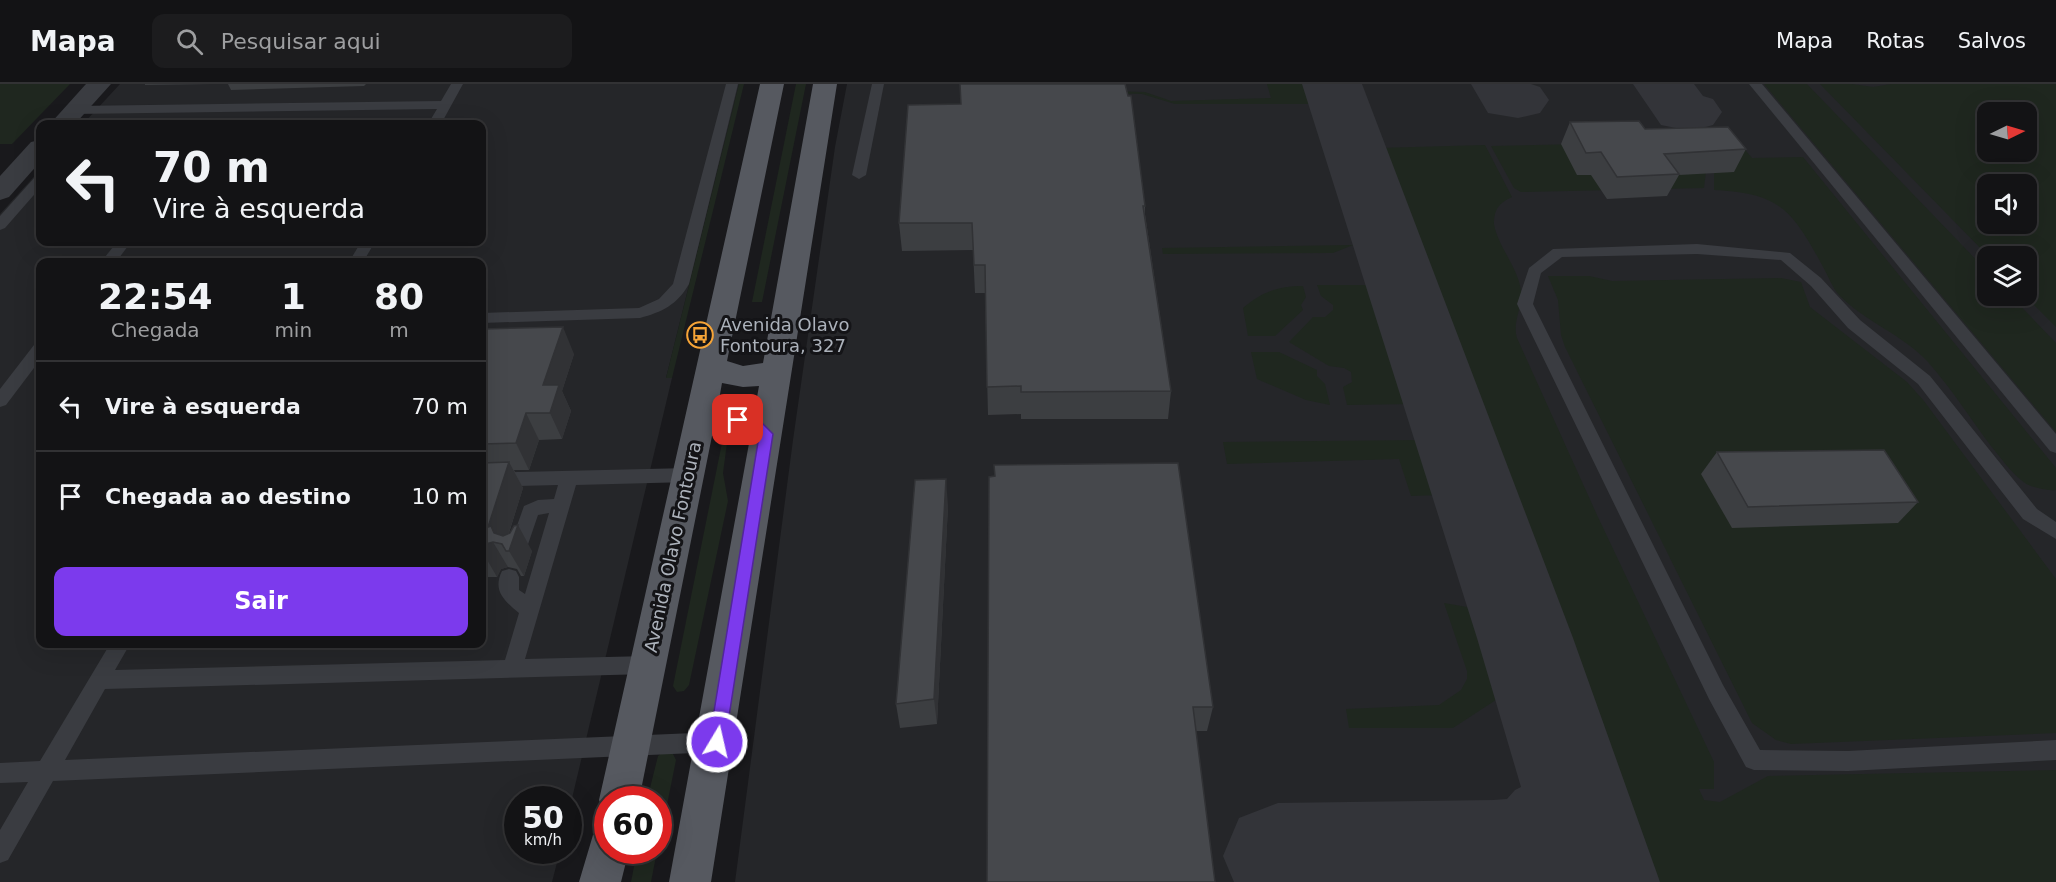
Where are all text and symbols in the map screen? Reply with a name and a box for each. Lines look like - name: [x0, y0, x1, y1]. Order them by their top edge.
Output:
- search box: [152, 14, 572, 68]
- text: Mapa: [30, 25, 116, 58]
- icon: search: [173, 25, 206, 58]
- text: Pesquisar aqui: [221, 29, 381, 54]
- text: Mapa: [1776, 29, 1833, 53]
- text: Rotas: [1866, 29, 1925, 53]
- text: Salvos: [1958, 29, 2026, 53]
- north arrow: [1977, 102, 2037, 162]
- map controls: [1977, 102, 2037, 306]
- text: 70 m: [153, 143, 270, 192]
- icon: left: [54, 144, 132, 222]
- button: sound: [1977, 174, 2037, 234]
- text: Vire à esquerda: [153, 193, 365, 224]
- button: layers: [1977, 246, 2037, 306]
- text: 22:54: [98, 276, 212, 317]
- text: 1: [281, 276, 306, 317]
- text: 80: [374, 276, 424, 317]
- place label: Avenida Olavo Fontoura, 327: [720, 314, 849, 356]
- text: Chegada: [111, 318, 200, 342]
- text: min: [274, 318, 312, 342]
- text: m: [389, 318, 409, 342]
- bus stop icon: Avenida Olavo Fontoura, 327: [685, 320, 715, 350]
- icon: left: [54, 390, 87, 423]
- text: Vire à esquerda: [105, 394, 301, 419]
- text: 70 m: [412, 394, 468, 419]
- pin: [712, 394, 763, 445]
- icon: arrive: [721, 403, 754, 436]
- street label: Avenida Olavo Fontoura: [640, 439, 705, 654]
- icon: arrive: [54, 480, 87, 513]
- text: Chegada ao destino: [105, 484, 351, 509]
- text: 10 m: [412, 484, 468, 509]
- button: Sair: [54, 567, 468, 636]
- position arrow: [685, 710, 749, 774]
- speed limit sign: 60: [594, 786, 672, 864]
- text: 50: [522, 800, 564, 835]
- text: km/h: [524, 831, 562, 849]

